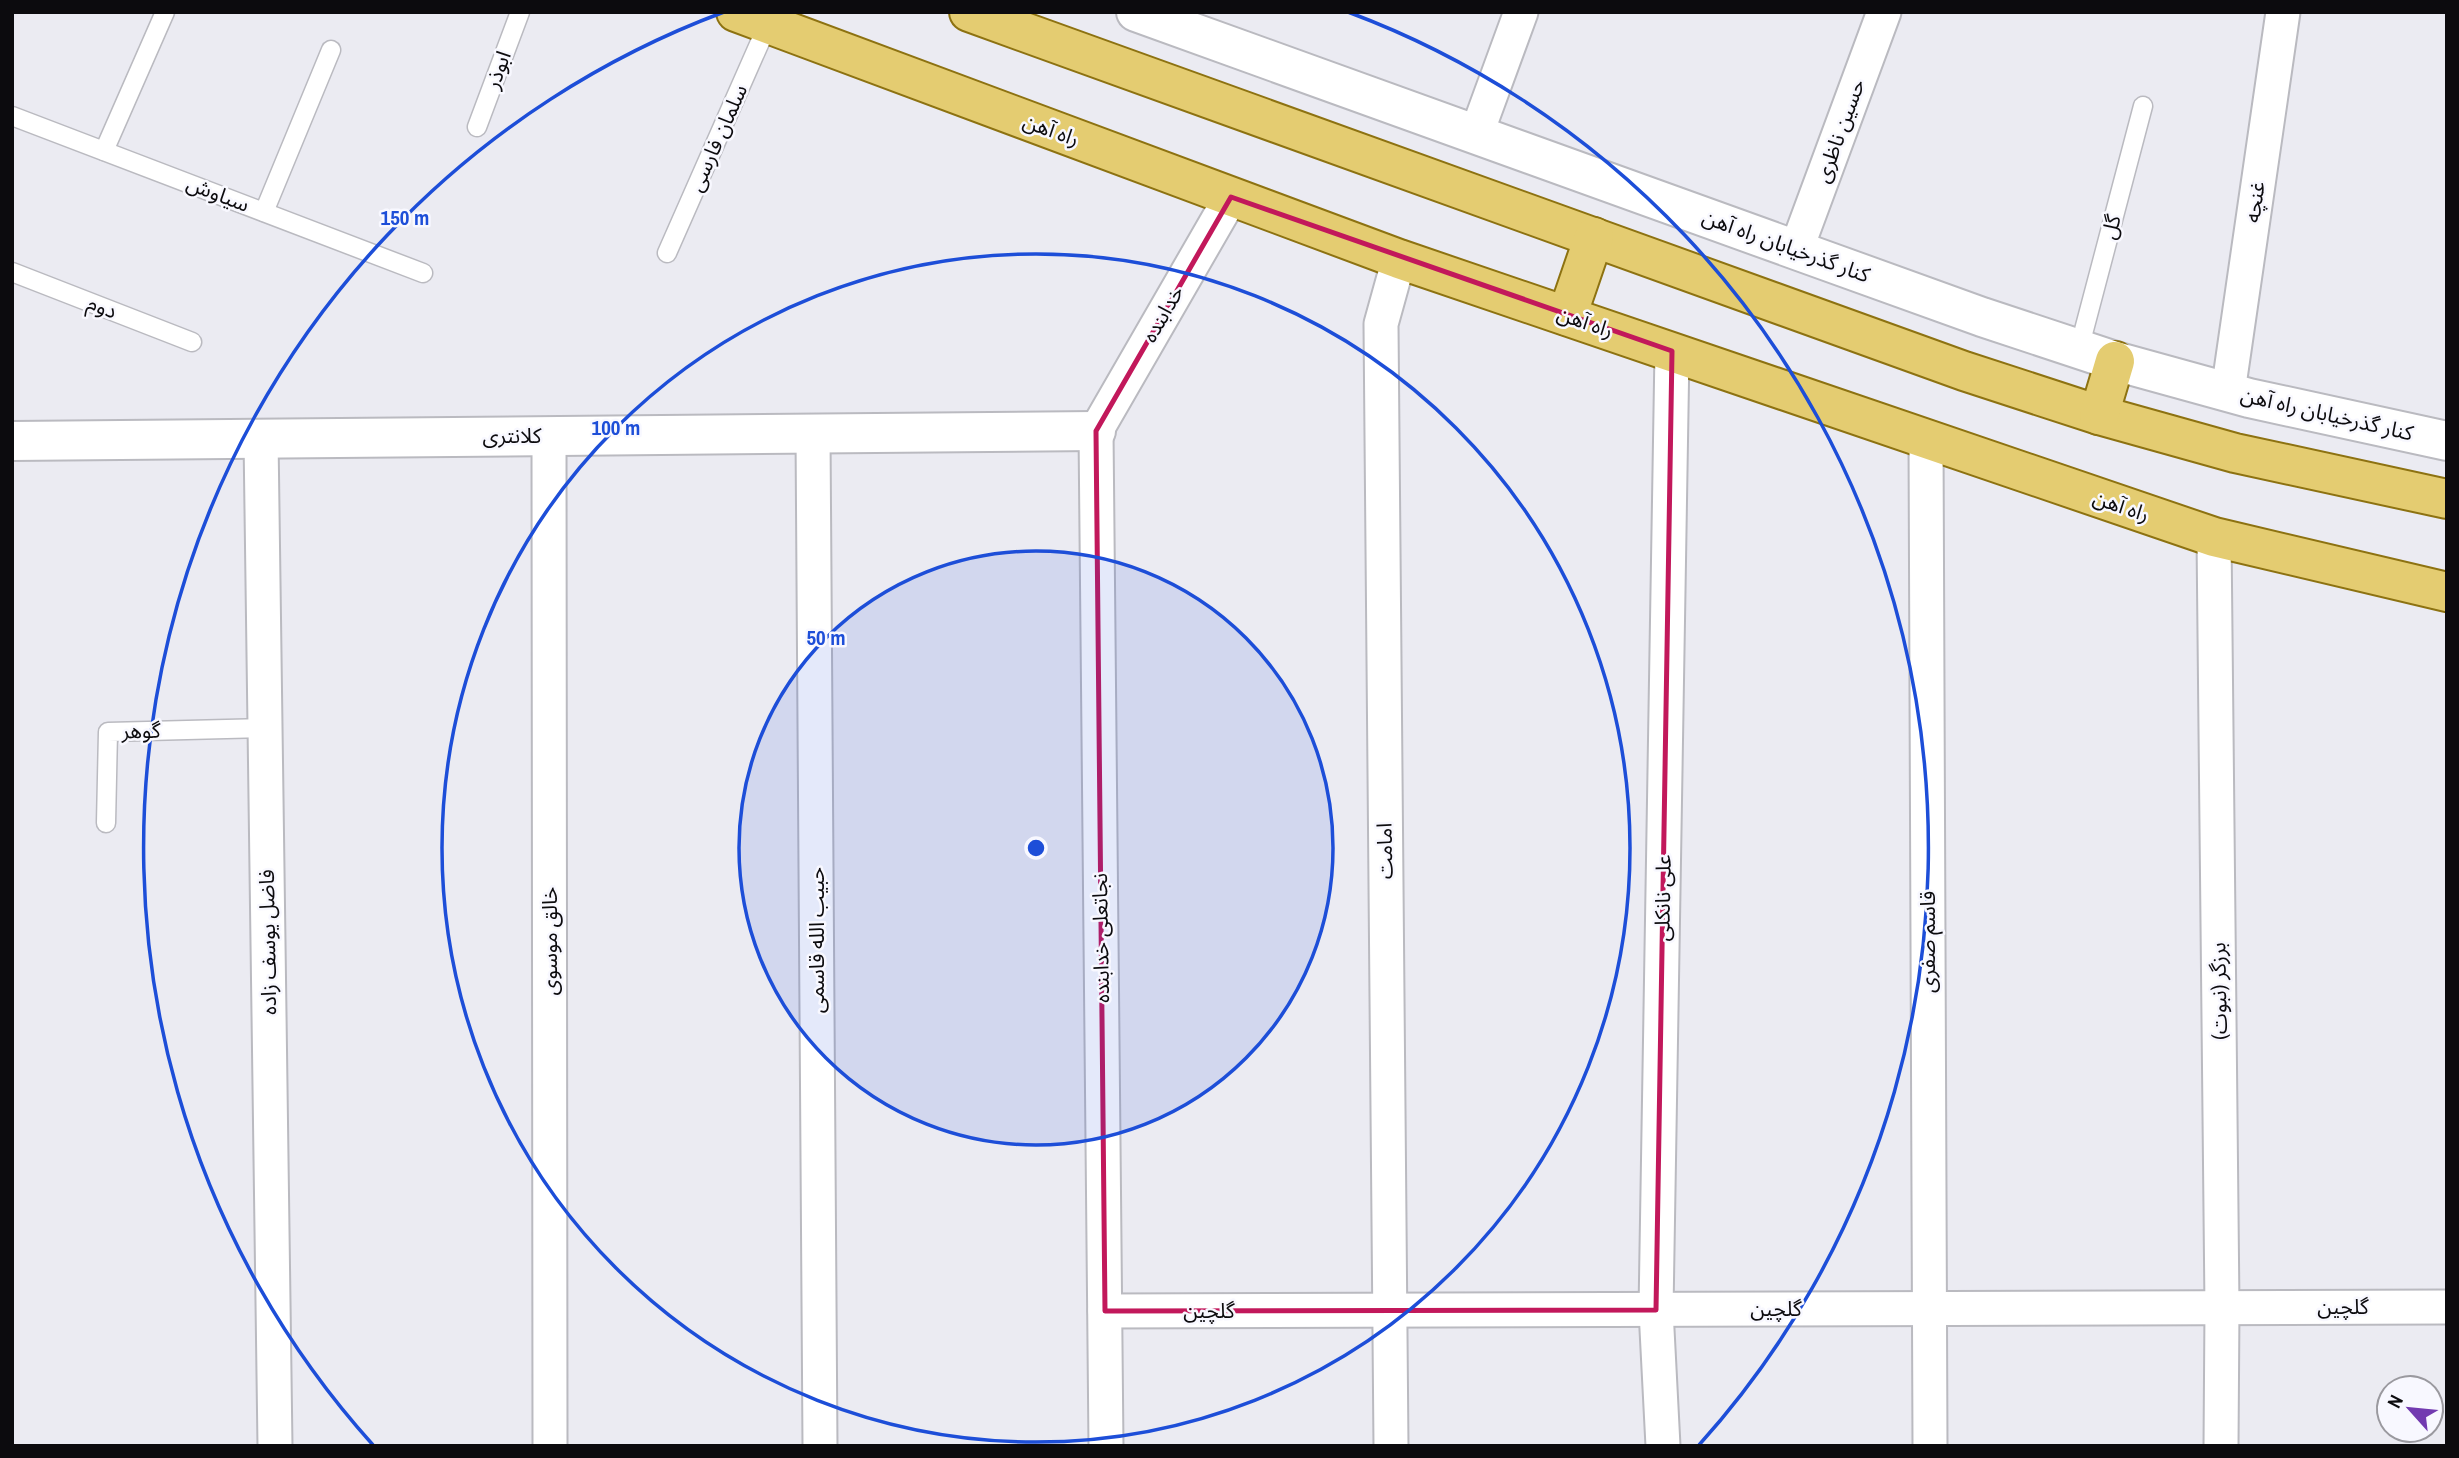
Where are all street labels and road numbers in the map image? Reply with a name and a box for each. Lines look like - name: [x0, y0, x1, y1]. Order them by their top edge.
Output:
- street label: ابوذر: [477, 47, 518, 94]
- street label: حسین ناظری: [1807, 75, 1872, 187]
- street label: سلمان فارسی: [681, 80, 754, 196]
- street label: راه آهن: [1019, 106, 1083, 153]
- street label: سیاوش: [183, 168, 254, 219]
- street label: غنچه: [2237, 179, 2272, 224]
- street label: کنار گذرخیابان راه آهن: [1698, 202, 1874, 289]
- street label: گل: [2093, 211, 2128, 242]
- street label: خدابنده: [1135, 280, 1190, 347]
- street label: دوم: [82, 288, 121, 327]
- street label: راه آهن: [1553, 298, 1617, 345]
- street label: کنار گذرخیابان راه آهن: [2238, 380, 2417, 448]
- street label: کلانتری: [483, 421, 542, 450]
- street label: راه آهن: [2089, 482, 2153, 529]
- street label: گوهر: [120, 716, 161, 745]
- street label: امامت: [1370, 823, 1399, 879]
- street label: علی نانکلی: [1647, 854, 1678, 942]
- street label: حبیب الله قاسمی: [802, 867, 831, 1013]
- street label: فاضل یوسف زاده: [252, 869, 283, 1015]
- street label: نجاتعلی خدابنده: [1085, 873, 1116, 1003]
- street label: خالق موسوی: [535, 887, 564, 995]
- street label: قاسم صفری: [1913, 891, 1943, 993]
- street label: برزگر (نبوت): [2203, 942, 2234, 1040]
- street label: گلچین: [2317, 1292, 2369, 1321]
- street label: گلچین: [1750, 1294, 1802, 1323]
- street label: گلچین: [1183, 1296, 1235, 1325]

